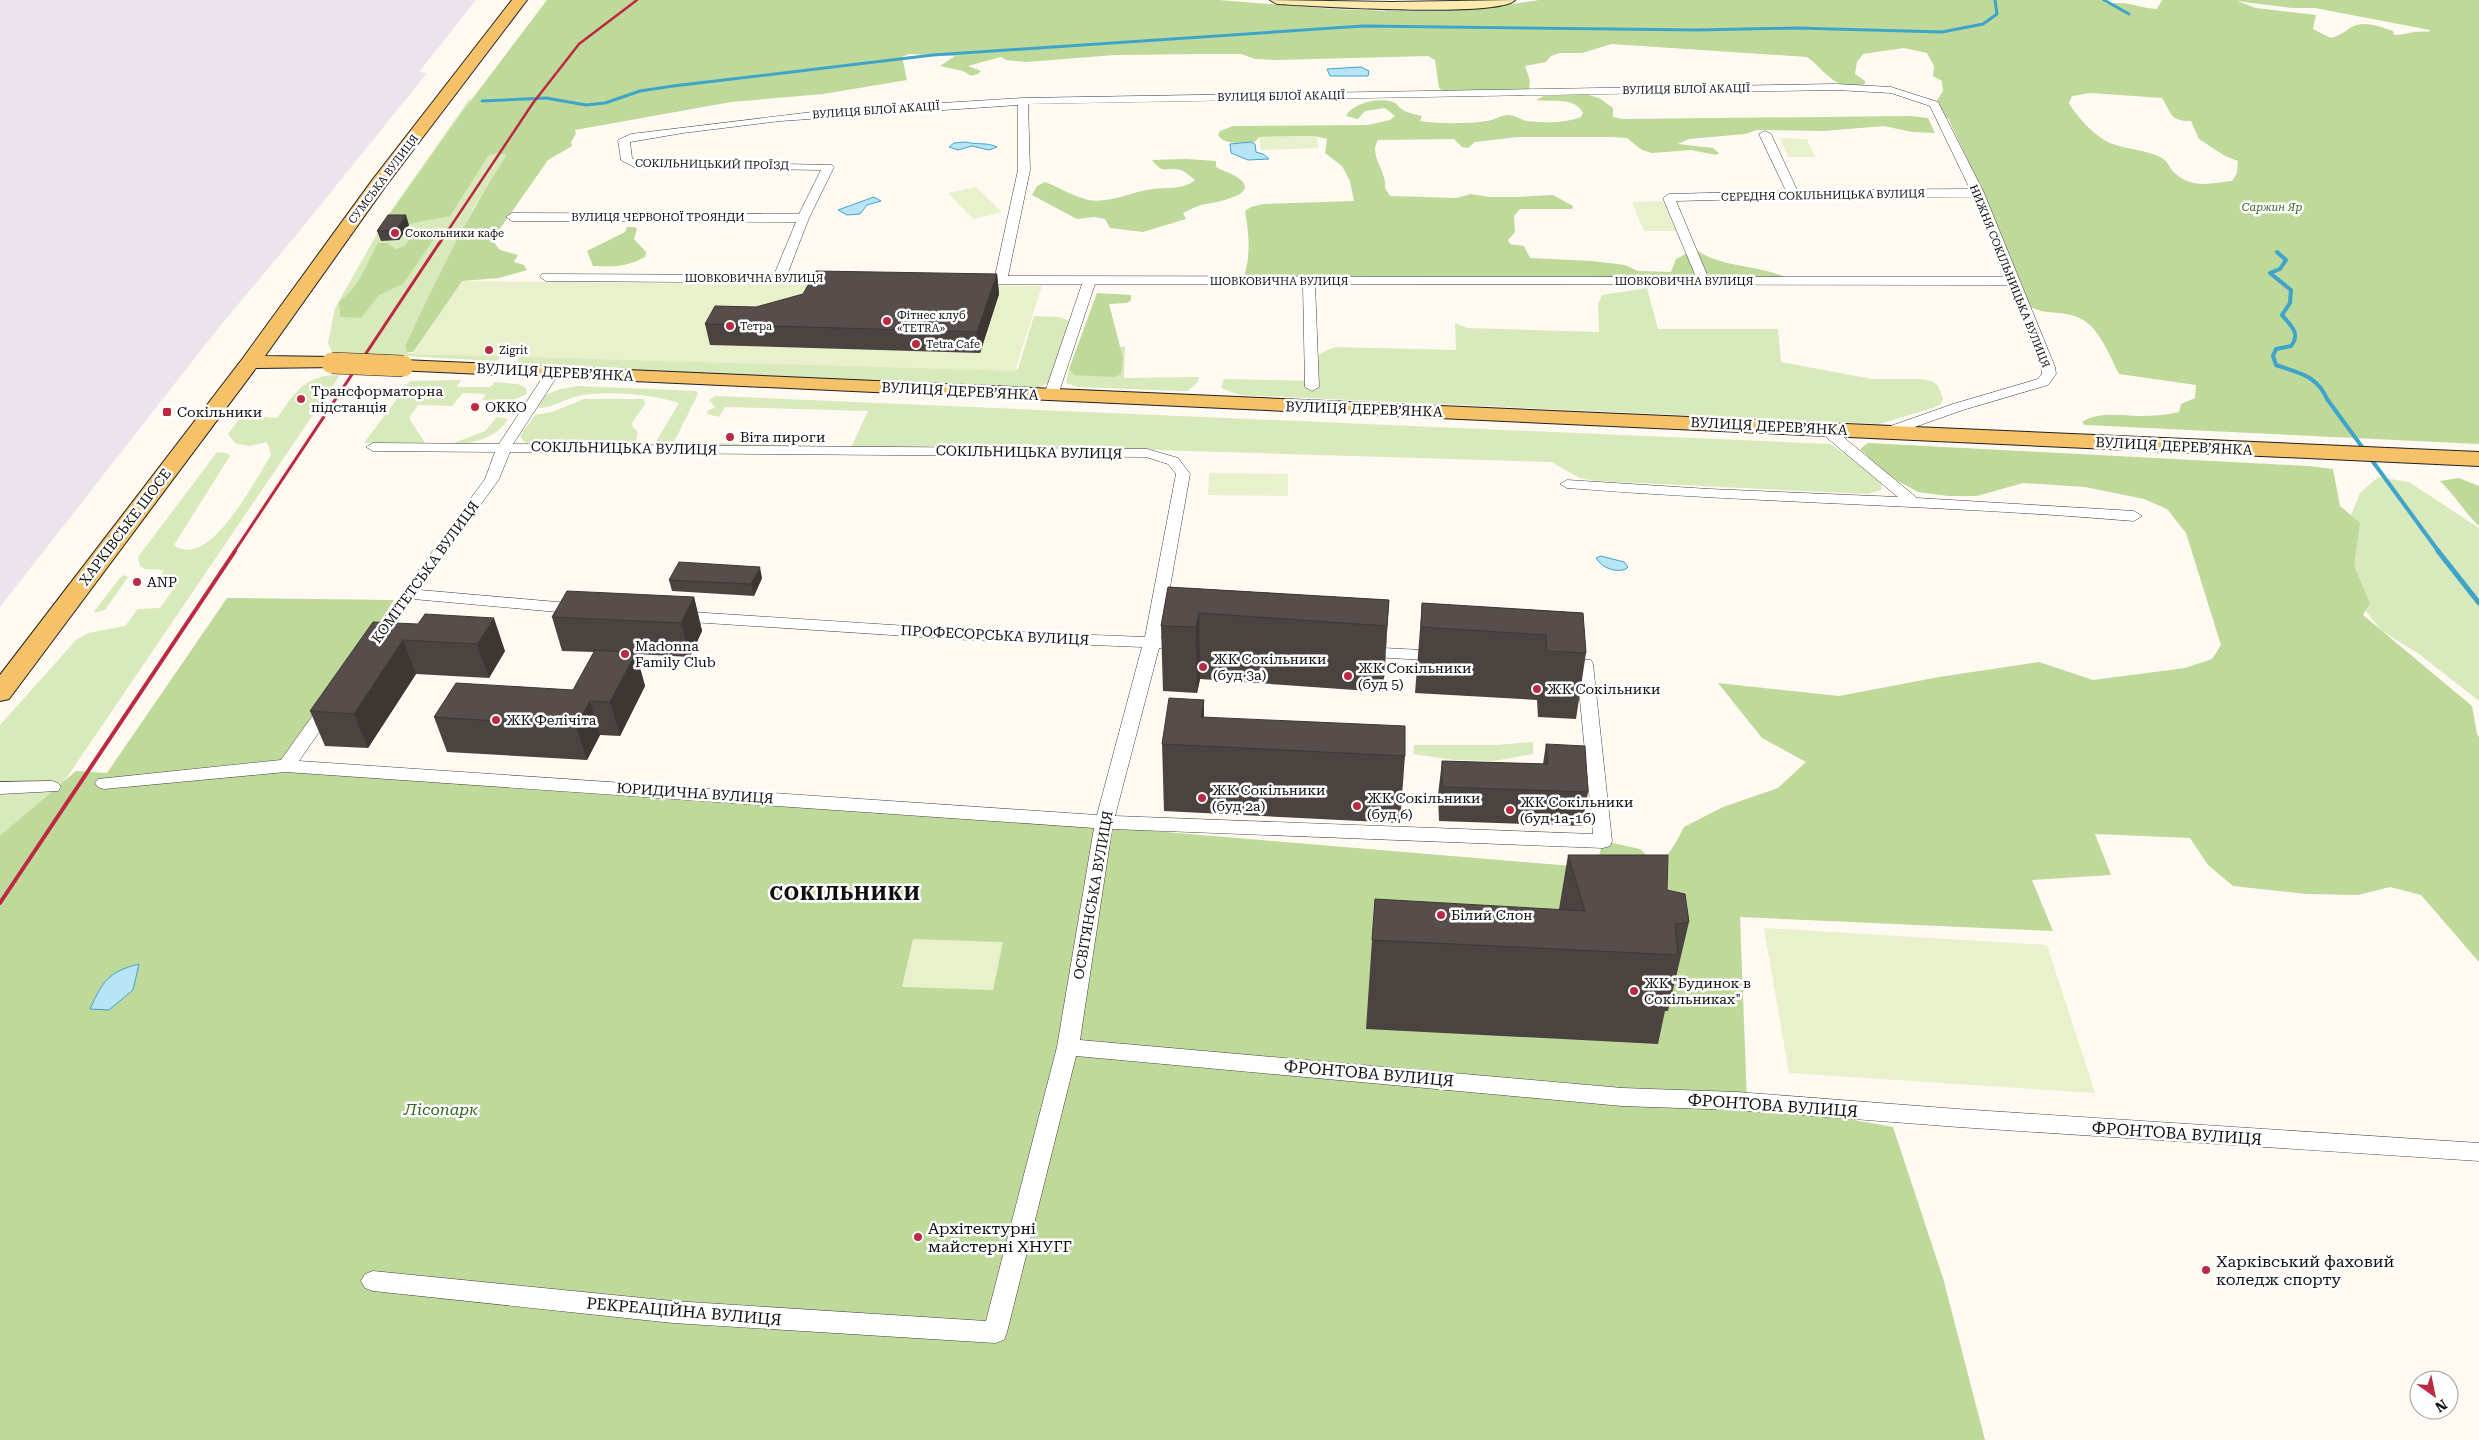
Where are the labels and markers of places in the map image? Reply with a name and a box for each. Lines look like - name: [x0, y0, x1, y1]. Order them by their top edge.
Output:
- marker: Сокольники кафе: [389, 227, 401, 239]
- place label: Сокольники кафе: [405, 227, 504, 240]
- place label: Фітнес клуб «TETRA»: [897, 309, 966, 335]
- marker: Фітнес клуб «TETRA»: [881, 315, 893, 327]
- marker: Тетра: [724, 320, 736, 332]
- place label: Тетра: [740, 320, 772, 333]
- marker: Tetra Cafe: [910, 338, 922, 350]
- place label: Tetra Cafe: [926, 338, 980, 351]
- marker: Zigrit: [483, 344, 495, 356]
- place label: Zigrit: [499, 344, 528, 357]
- place label: Трансформаторна підстанція: [311, 383, 443, 415]
- marker: Трансформаторна підстанція: [295, 393, 307, 405]
- place label: ОККО: [485, 399, 527, 415]
- marker: ОККО: [469, 401, 481, 413]
- place label: Сокільники: [177, 404, 262, 420]
- marker: Сокільники: [161, 406, 173, 418]
- place label: Віта пироги: [740, 429, 825, 445]
- marker: Віта пироги: [724, 431, 736, 443]
- place label: ANP: [147, 574, 177, 590]
- marker: ANP: [131, 576, 143, 588]
- place label: Madonna Family Club: [635, 638, 716, 670]
- marker: Madonna Family Club: [619, 648, 631, 660]
- place label: ЖК Сокільники (буд 3а): [1213, 651, 1327, 683]
- place label: ЖК Сокільники (буд 5): [1358, 660, 1472, 692]
- marker: ЖК Сокільники (буд 3а): [1197, 661, 1209, 673]
- marker: ЖК Сокільники (буд 5): [1342, 670, 1354, 682]
- place label: ЖК Сокільники: [1547, 681, 1661, 697]
- marker: ЖК Сокільники: [1531, 683, 1543, 695]
- place label: ЖК Фелічіта: [506, 712, 597, 728]
- marker: ЖК Фелічіта: [490, 714, 502, 726]
- place label: ЖК Сокільники (буд 2а): [1212, 782, 1326, 814]
- place label: ЖК Сокільники (буд 6): [1367, 790, 1481, 822]
- marker: ЖК Сокільники (буд 2а): [1196, 792, 1208, 804]
- place label: ЖК Сокільники (буд 1а-1б): [1520, 794, 1634, 826]
- marker: ЖК Сокільники (буд 6): [1351, 800, 1363, 812]
- marker: ЖК Сокільники (буд 1а-1б): [1504, 804, 1516, 816]
- place label: Білий Слон: [1451, 907, 1532, 923]
- marker: Білий Слон: [1435, 909, 1447, 921]
- place label: ЖК "Будинок в Сокільниках": [1644, 975, 1751, 1007]
- marker: ЖК "Будинок в Сокільниках": [1628, 985, 1640, 997]
- place label: Архітектурні майстерні ХНУГГ: [928, 1219, 1072, 1256]
- marker: Архітектурні майстерні ХНУГГ: [912, 1231, 924, 1243]
- place label: Харківський фаховий коледж спорту: [2216, 1252, 2395, 1289]
- marker: Харківський фаховий коледж спорту: [2200, 1264, 2212, 1276]

